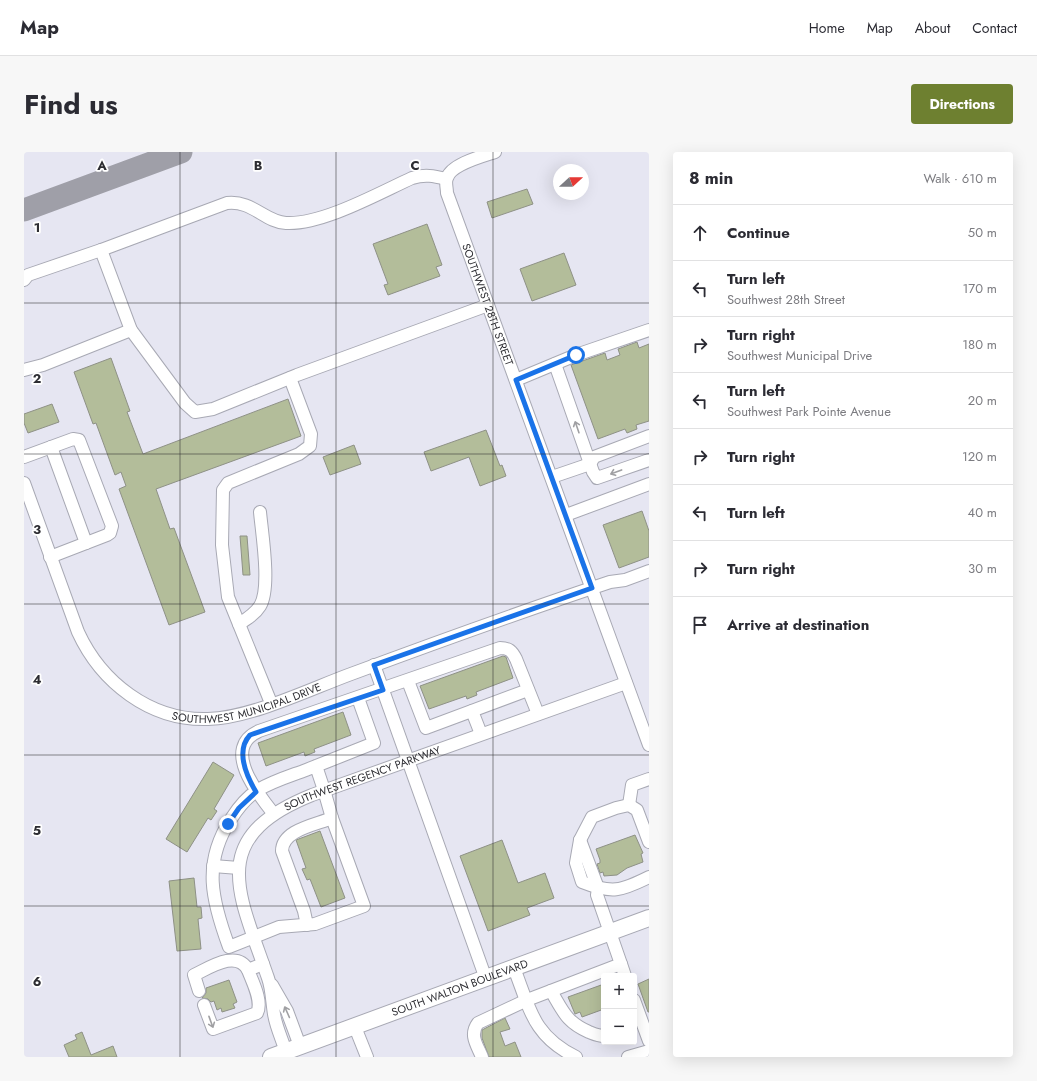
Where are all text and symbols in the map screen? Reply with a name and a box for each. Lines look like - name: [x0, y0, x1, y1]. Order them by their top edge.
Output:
- text: Map: [20, 14, 59, 41]
- text: Home: [809, 18, 845, 38]
- text: Map: [867, 18, 893, 38]
- text: About: [915, 18, 950, 38]
- text: Contact: [972, 18, 1017, 38]
- text: Find us: [24, 84, 118, 125]
- button: Directions: [911, 84, 1013, 124]
- text: A: [96, 156, 107, 175]
- text: B: [254, 156, 263, 175]
- text: C: [410, 156, 420, 175]
- north arrow: [553, 164, 589, 200]
- text: 8 min: [689, 166, 733, 190]
- text: Walk · 610 m: [924, 169, 997, 188]
- text: 1: [34, 218, 40, 237]
- icon: ahead: [689, 222, 711, 244]
- text: Continue: [727, 222, 790, 244]
- text: 50 m: [968, 223, 997, 242]
- street label: SOUTHWEST 28TH STREET: [458, 241, 517, 368]
- text: Turn left: [727, 268, 785, 290]
- icon: left: [689, 278, 711, 300]
- text: 170 m: [962, 279, 997, 298]
- text: Southwest 28th Street: [727, 290, 845, 309]
- text: Turn right: [727, 324, 795, 346]
- icon: right: [689, 334, 711, 356]
- text: 180 m: [962, 335, 997, 354]
- route start: [567, 346, 585, 364]
- text: Southwest Municipal Drive: [727, 346, 872, 365]
- text: 2: [33, 369, 41, 388]
- text: Turn left: [727, 380, 785, 402]
- icon: left: [689, 390, 711, 412]
- text: 20 m: [968, 391, 997, 410]
- text: Southwest Park Pointe Avenue: [727, 402, 891, 421]
- one-way arrow: [573, 421, 580, 434]
- icon: right: [689, 446, 711, 468]
- text: Turn right: [727, 446, 795, 468]
- text: 120 m: [962, 447, 997, 466]
- one-way arrow: [610, 469, 622, 477]
- icon: left: [689, 502, 711, 524]
- text: Turn left: [727, 502, 785, 524]
- text: 40 m: [968, 503, 997, 522]
- text: 3: [33, 520, 41, 539]
- icon: right: [689, 558, 711, 580]
- text: Turn right: [727, 558, 795, 580]
- text: 30 m: [968, 559, 997, 578]
- icon: arrive: [689, 614, 711, 636]
- text: Arrive at destination: [727, 614, 869, 636]
- text: 4: [32, 670, 42, 689]
- street label: SOUTHWEST MUNICIPAL DRIVE: [170, 679, 323, 727]
- street label: SOUTHWEST REGENCY PARKWAY: [281, 741, 444, 815]
- route end: [219, 815, 237, 833]
- text: 5: [33, 821, 41, 840]
- street label: SOUTH WALTON BOULEVARD: [389, 955, 531, 1020]
- text: 6: [33, 972, 42, 991]
- map controls: [601, 973, 637, 1045]
- button: +: [601, 973, 637, 1009]
- one-way arrow: [283, 1007, 290, 1019]
- button: −: [601, 1009, 637, 1045]
- one-way arrow: [207, 1016, 215, 1028]

